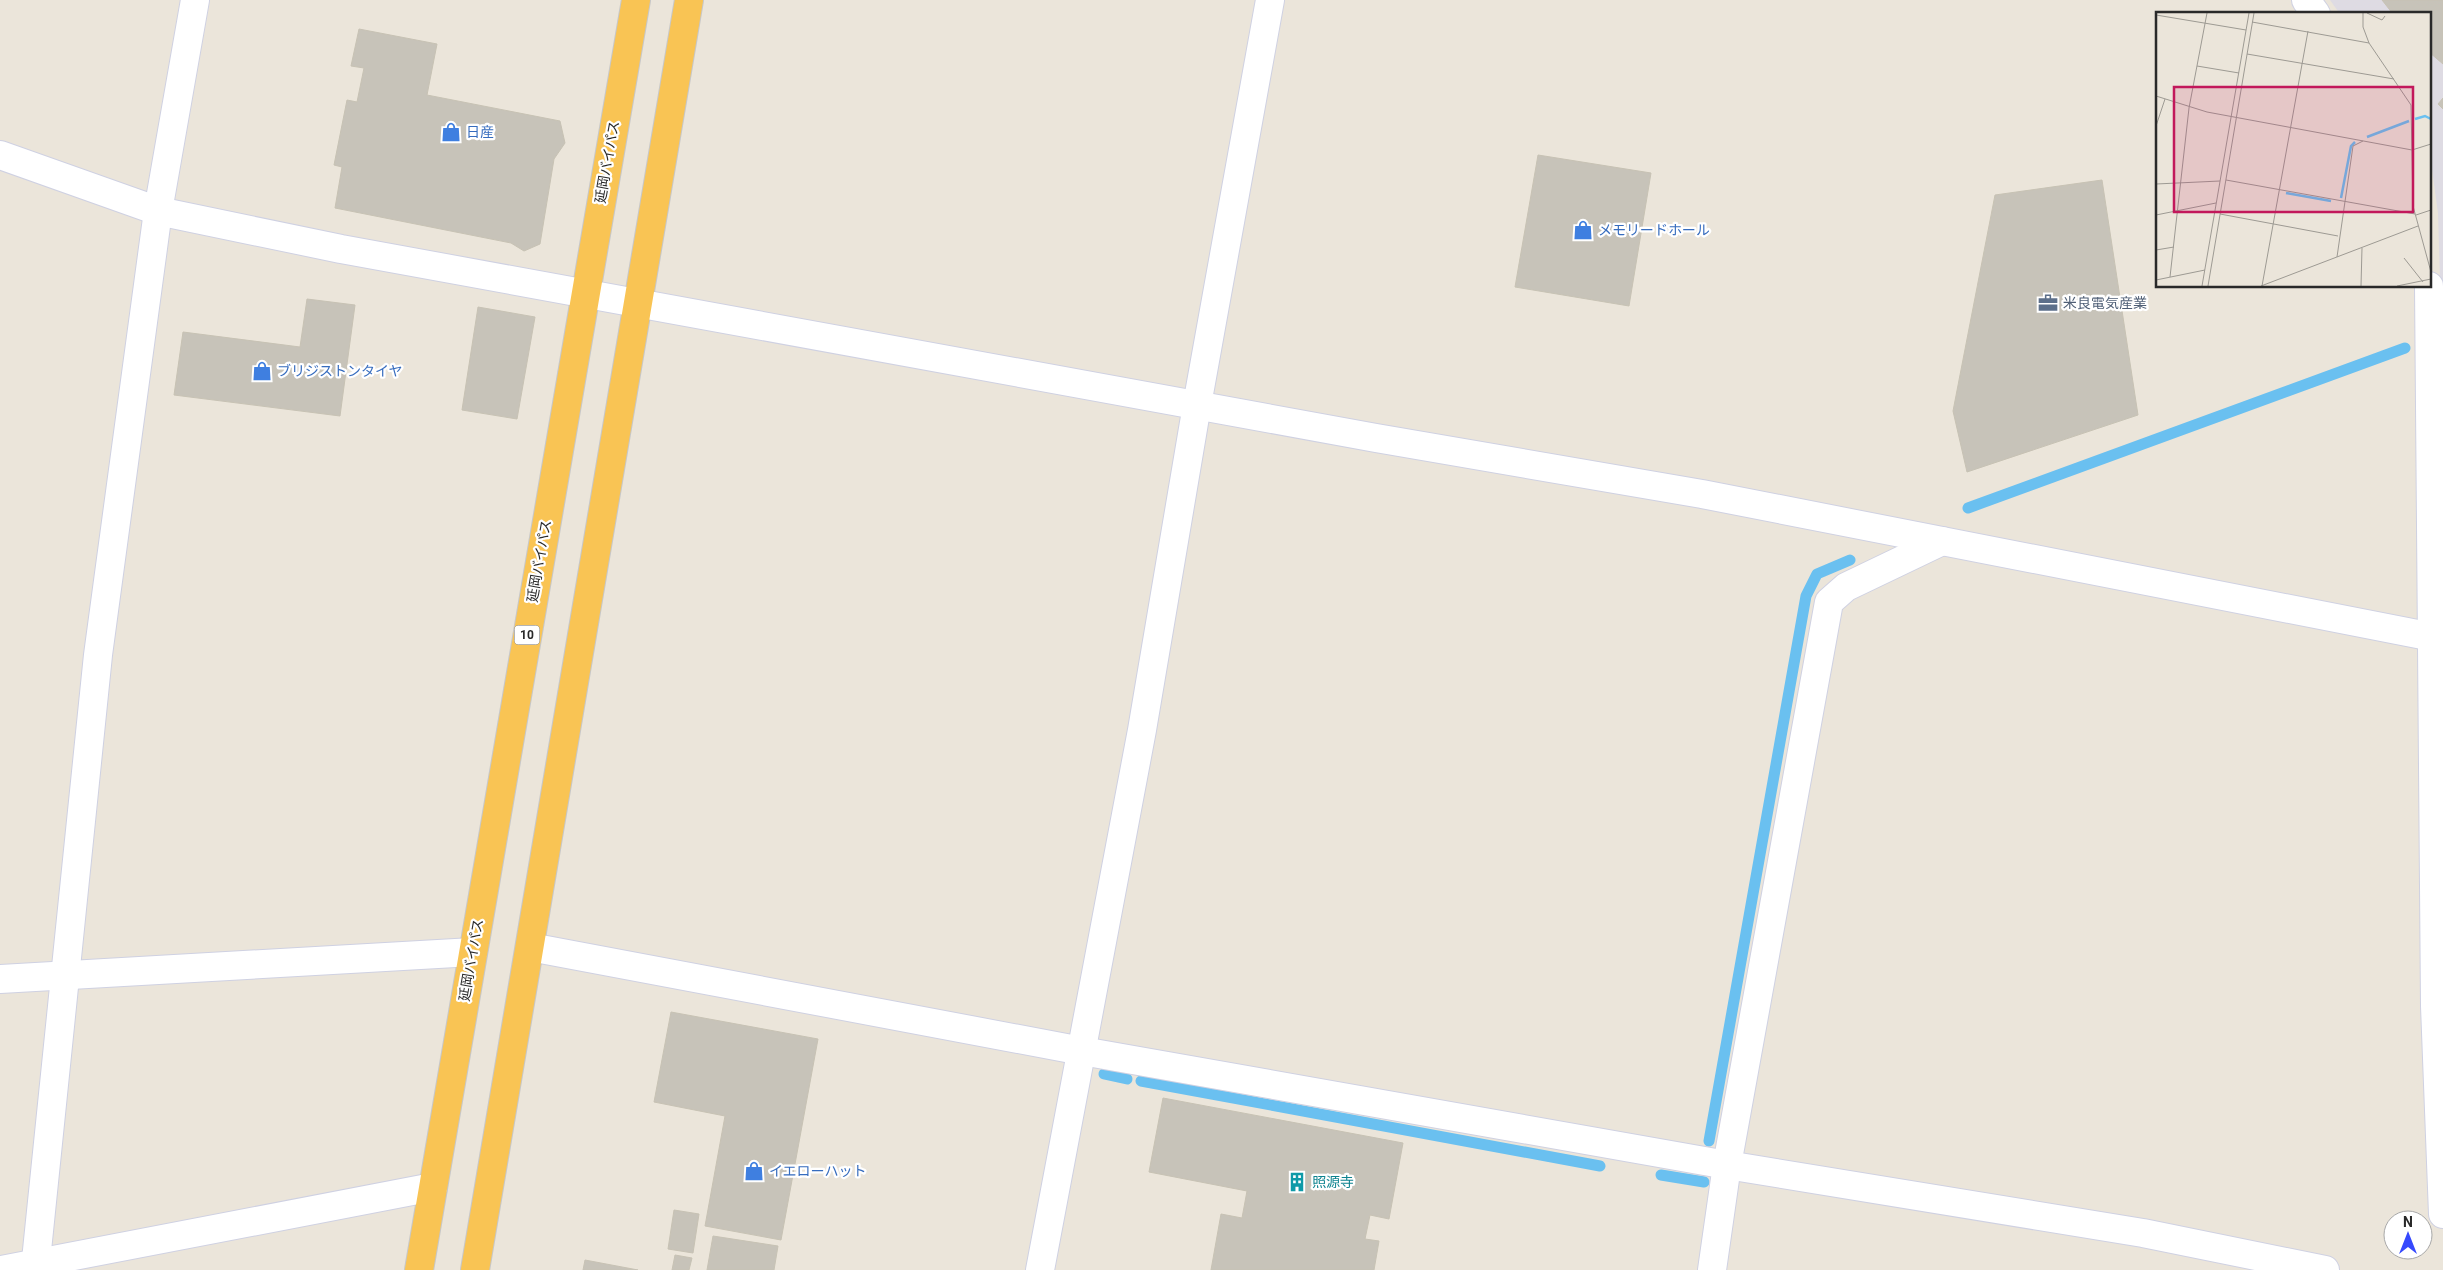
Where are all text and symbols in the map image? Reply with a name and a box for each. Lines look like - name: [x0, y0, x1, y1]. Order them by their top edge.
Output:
- inset map: [2156, 12, 2430, 288]
- street label: 延岡バイパス: [592, 119, 622, 205]
- shop icon: 日産: [440, 121, 462, 143]
- place label: 日産: [466, 124, 494, 140]
- shop icon: メモリードホール: [1572, 219, 1594, 241]
- place label: メモリードホール: [1598, 222, 1710, 238]
- office icon: 米良電気産業: [2037, 292, 2059, 314]
- place label: 米良電気産業: [2063, 295, 2147, 311]
- shop icon: ブリジストンタイヤ: [251, 360, 273, 382]
- place label: ブリジストンタイヤ: [277, 363, 403, 379]
- street label: 延岡バイパス: [524, 518, 554, 604]
- road number: 10: [514, 626, 540, 644]
- street label: 延岡バイパス: [456, 917, 486, 1003]
- shop icon: イエローハット: [743, 1160, 765, 1182]
- place label: イエローハット: [769, 1163, 867, 1179]
- building icon: 照源寺: [1286, 1171, 1308, 1193]
- place label: 照源寺: [1312, 1174, 1354, 1190]
- north arrow: [2383, 1210, 2433, 1260]
- text: N: [2403, 1214, 2413, 1230]

